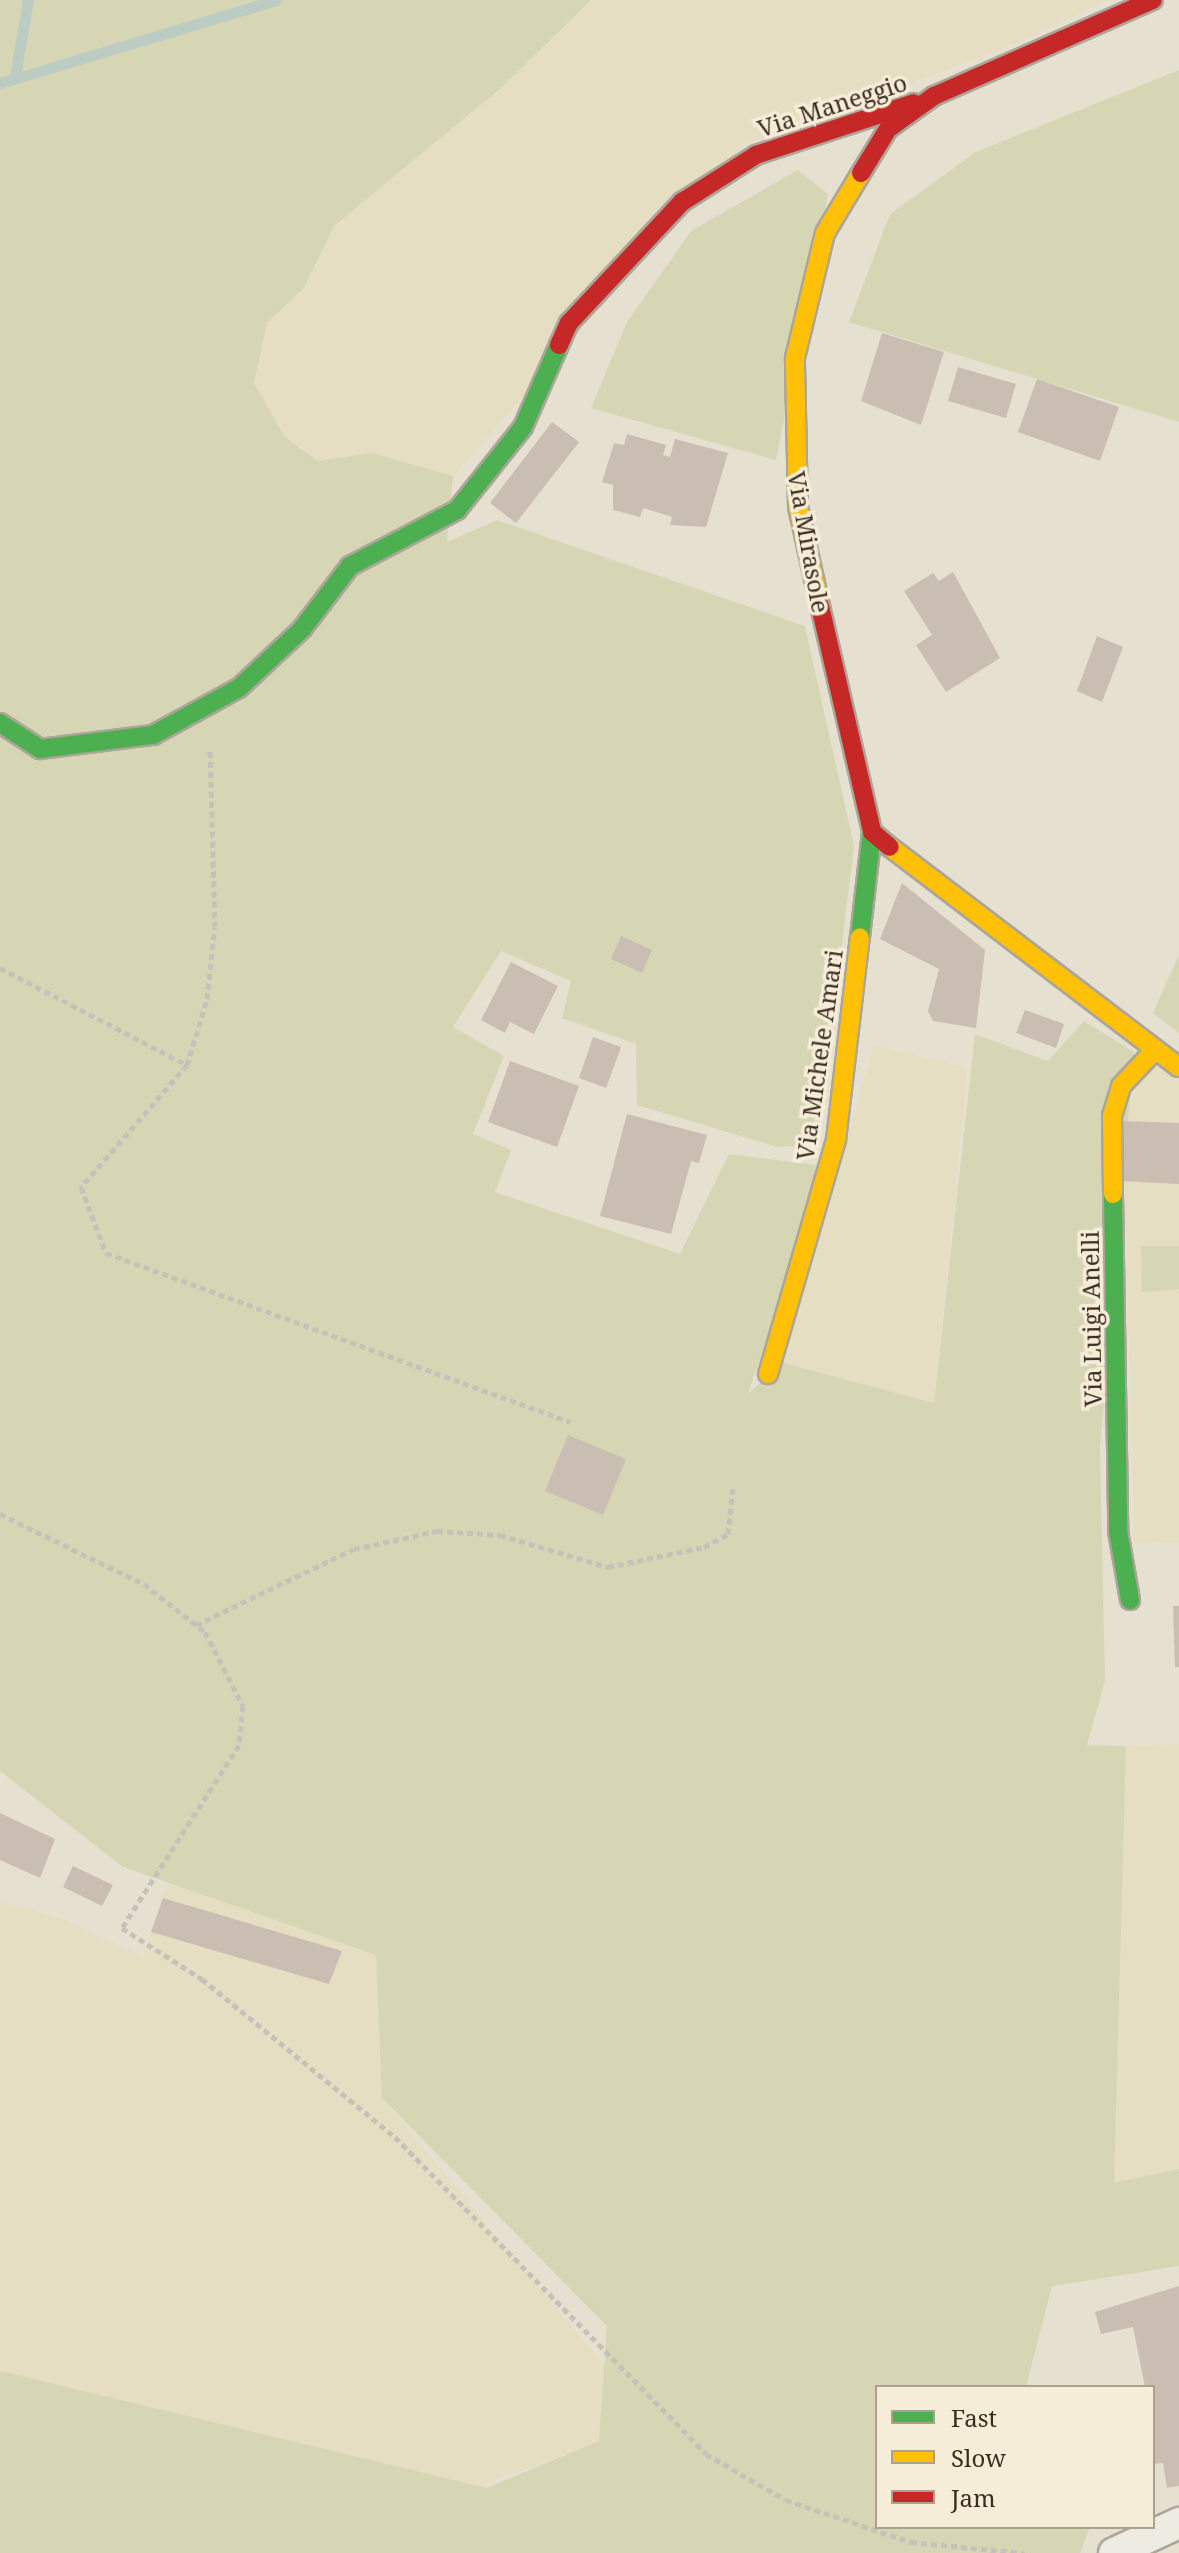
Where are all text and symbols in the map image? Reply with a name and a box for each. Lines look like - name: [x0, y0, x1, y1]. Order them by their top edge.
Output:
- street label: Via Maneggio: [754, 67, 910, 143]
- street label: Via Mirasole: [782, 469, 836, 615]
- street label: Via Michele Amari: [790, 948, 848, 1162]
- street label: Via Luigi Anelli: [1075, 1231, 1107, 1407]
- legend: [875, 2385, 1155, 2529]
- text: Fast: [951, 2401, 997, 2434]
- text: Slow: [951, 2441, 1006, 2474]
- text: Jam: [951, 2481, 996, 2514]

